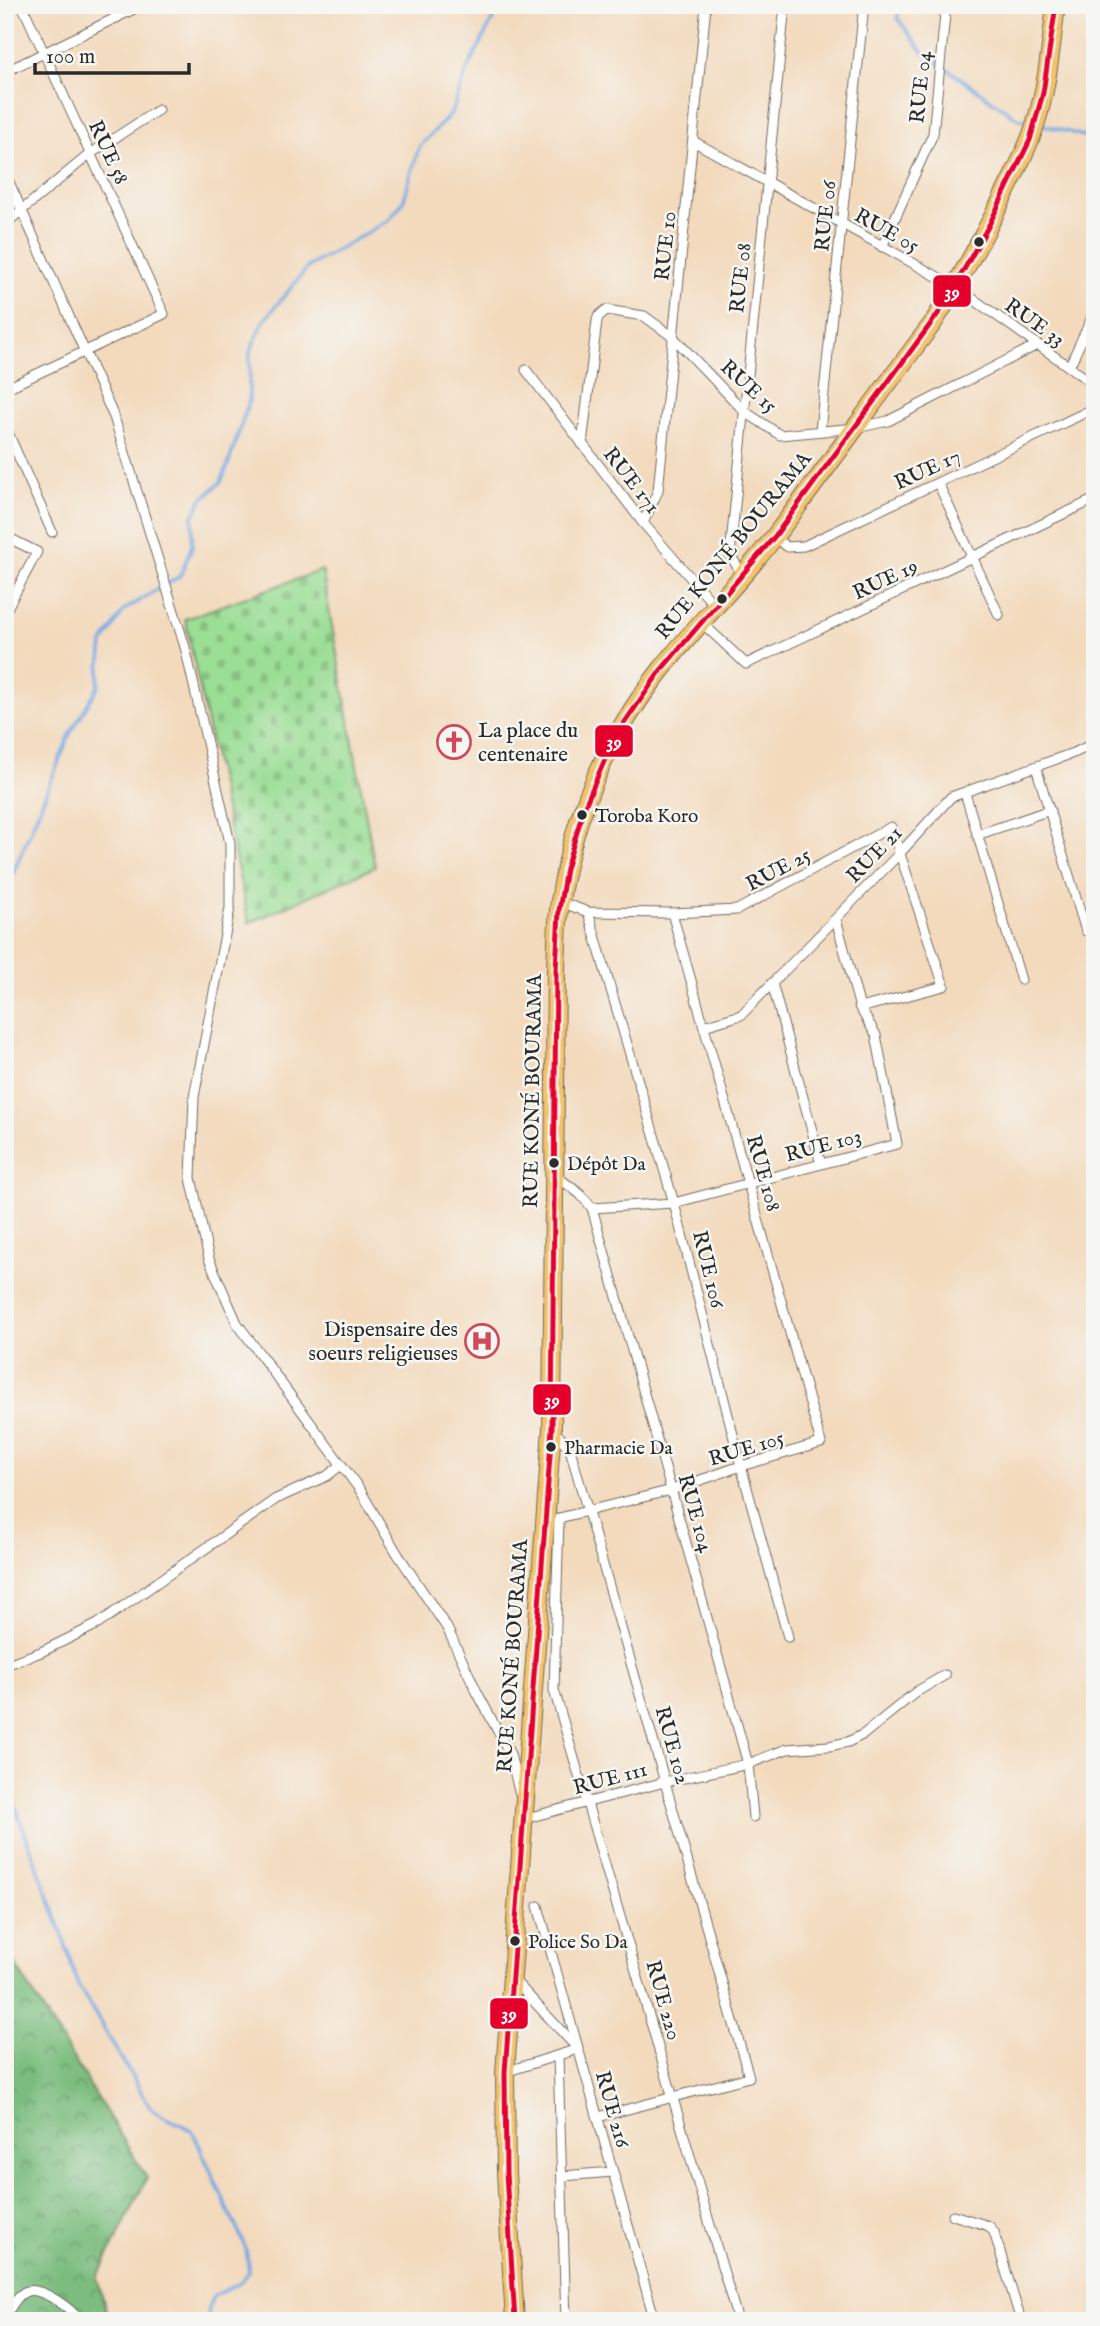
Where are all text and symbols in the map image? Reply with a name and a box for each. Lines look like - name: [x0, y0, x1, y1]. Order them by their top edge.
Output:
- scale bar: [35, 32, 189, 76]
- text: 100 m: [46, 44, 95, 71]
- street label: RUE 04: [904, 49, 939, 125]
- street label: RUE 58: [81, 116, 134, 189]
- street label: RUE 06: [809, 178, 844, 253]
- street label: RUE 05: [849, 203, 924, 260]
- street label: RUE 10: [649, 210, 684, 282]
- unlabelled marker: [972, 235, 986, 249]
- street label: RUE 08: [724, 242, 759, 315]
- line badge: 39: [932, 274, 972, 308]
- text: 39: [944, 281, 960, 305]
- street label: RUE 33: [999, 293, 1070, 354]
- street label: RUE 15: [714, 354, 782, 420]
- street label: RUE 171: [596, 442, 665, 520]
- street label: RUE 17: [890, 443, 965, 497]
- street label: RUE KONÉ BOURAMA: [649, 445, 819, 645]
- street label: RUE 19: [849, 554, 923, 607]
- unlabelled marker: [715, 592, 729, 606]
- place label: La place du centenaire: [478, 718, 578, 769]
- church icon: La place du centenaire: [435, 723, 473, 761]
- line badge: 39: [594, 724, 634, 758]
- text: 39: [606, 731, 622, 755]
- place label: Toroba Koro: [595, 805, 698, 829]
- marker: Toroba Koro: [575, 808, 589, 822]
- street label: RUE 21: [841, 821, 909, 890]
- street label: RUE 25: [742, 842, 816, 899]
- street label: RUE KONÉ BOURAMA: [517, 973, 549, 1208]
- street label: RUE 103: [782, 1123, 865, 1170]
- street label: RUE 108: [739, 1132, 786, 1215]
- place label: Dépôt Da: [567, 1153, 646, 1177]
- marker: Dépôt Da: [547, 1156, 561, 1170]
- street label: RUE 106: [685, 1228, 730, 1312]
- place label: Dispensaire des soeurs religieuses: [309, 1317, 458, 1368]
- hospital icon: Dispensaire des soeurs religieuses: [463, 1322, 501, 1360]
- line badge: 39: [532, 1383, 572, 1416]
- text: 39: [544, 1389, 560, 1413]
- street label: RUE 105: [705, 1425, 788, 1474]
- place label: Pharmacie Da: [564, 1437, 673, 1461]
- marker: Pharmacie Da: [544, 1440, 558, 1454]
- street label: RUE 104: [670, 1471, 719, 1556]
- street label: RUE KONÉ BOURAMA: [491, 1538, 535, 1774]
- street label: RUE 102: [648, 1703, 696, 1788]
- street label: RUE 111: [570, 1757, 650, 1802]
- place label: Police So Da: [528, 1931, 628, 1955]
- marker: Police So Da: [508, 1934, 522, 1948]
- street label: RUE 220: [638, 1957, 687, 2044]
- line badge: 39: [489, 1997, 529, 2030]
- text: 39: [501, 2003, 517, 2027]
- street label: RUE 216: [588, 2068, 636, 2152]

